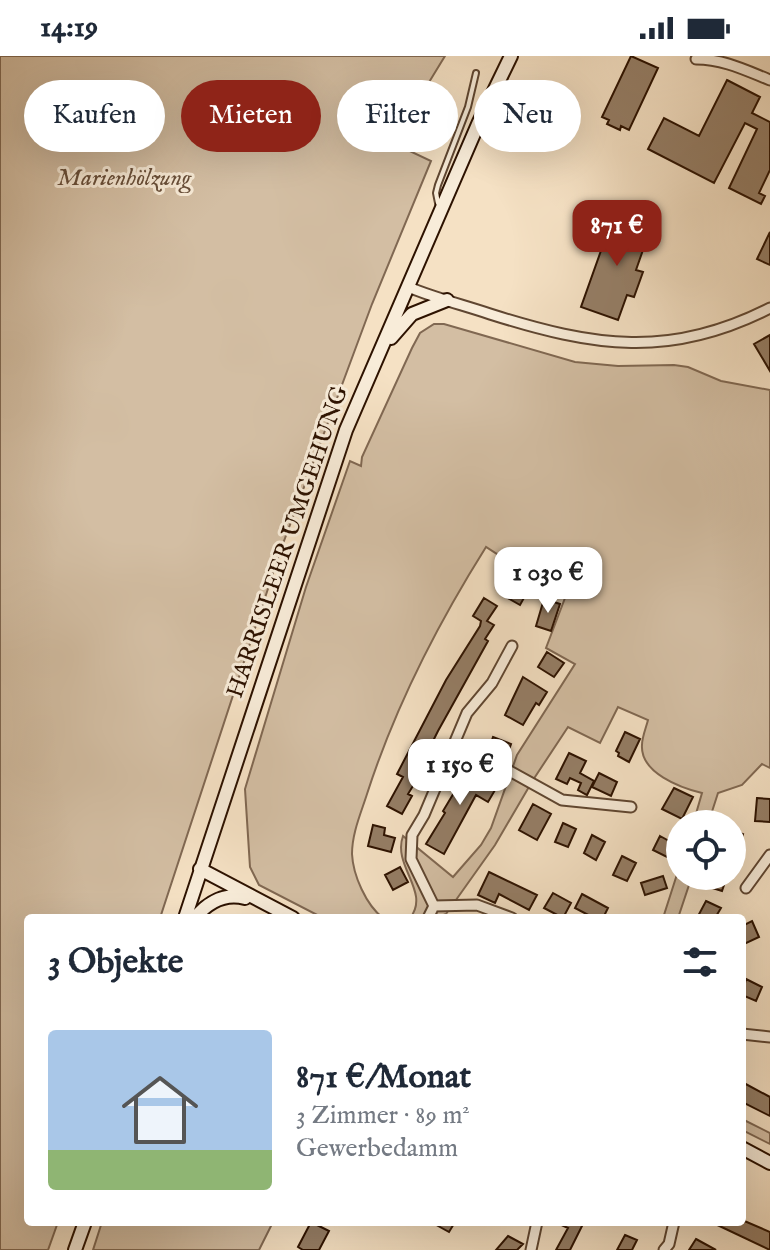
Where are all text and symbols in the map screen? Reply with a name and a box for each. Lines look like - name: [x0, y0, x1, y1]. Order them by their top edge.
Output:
- text: 14:19: [40, 9, 98, 47]
- chip: Kaufen: [24, 80, 165, 152]
- chip: Mieten: [181, 80, 321, 152]
- chip: Filter: [337, 80, 458, 152]
- chip: Neu: [474, 80, 581, 152]
- park label: Marienhölzung: [57, 163, 192, 194]
- pin: 871 €: [561, 200, 673, 268]
- text: 871 €: [591, 209, 643, 242]
- street label: HARRISLEER UMGEHUNG: [220, 382, 356, 702]
- pin: 1 030 €: [474, 547, 622, 615]
- text: 1 030 €: [512, 556, 584, 589]
- pin: 1 150 €: [386, 739, 534, 807]
- text: 1 150 €: [426, 748, 494, 781]
- map controls: [666, 810, 746, 890]
- button: locate: [666, 810, 746, 890]
- icon: filters: [678, 940, 722, 984]
- text: 3 Objekte: [48, 941, 183, 984]
- text: 871 €/Monat: [296, 1056, 471, 1099]
- icon: home: [112, 1062, 208, 1158]
- text: 3 Zimmer · 89 m²: [296, 1099, 470, 1132]
- text: Gewerbedamm: [296, 1132, 458, 1165]

